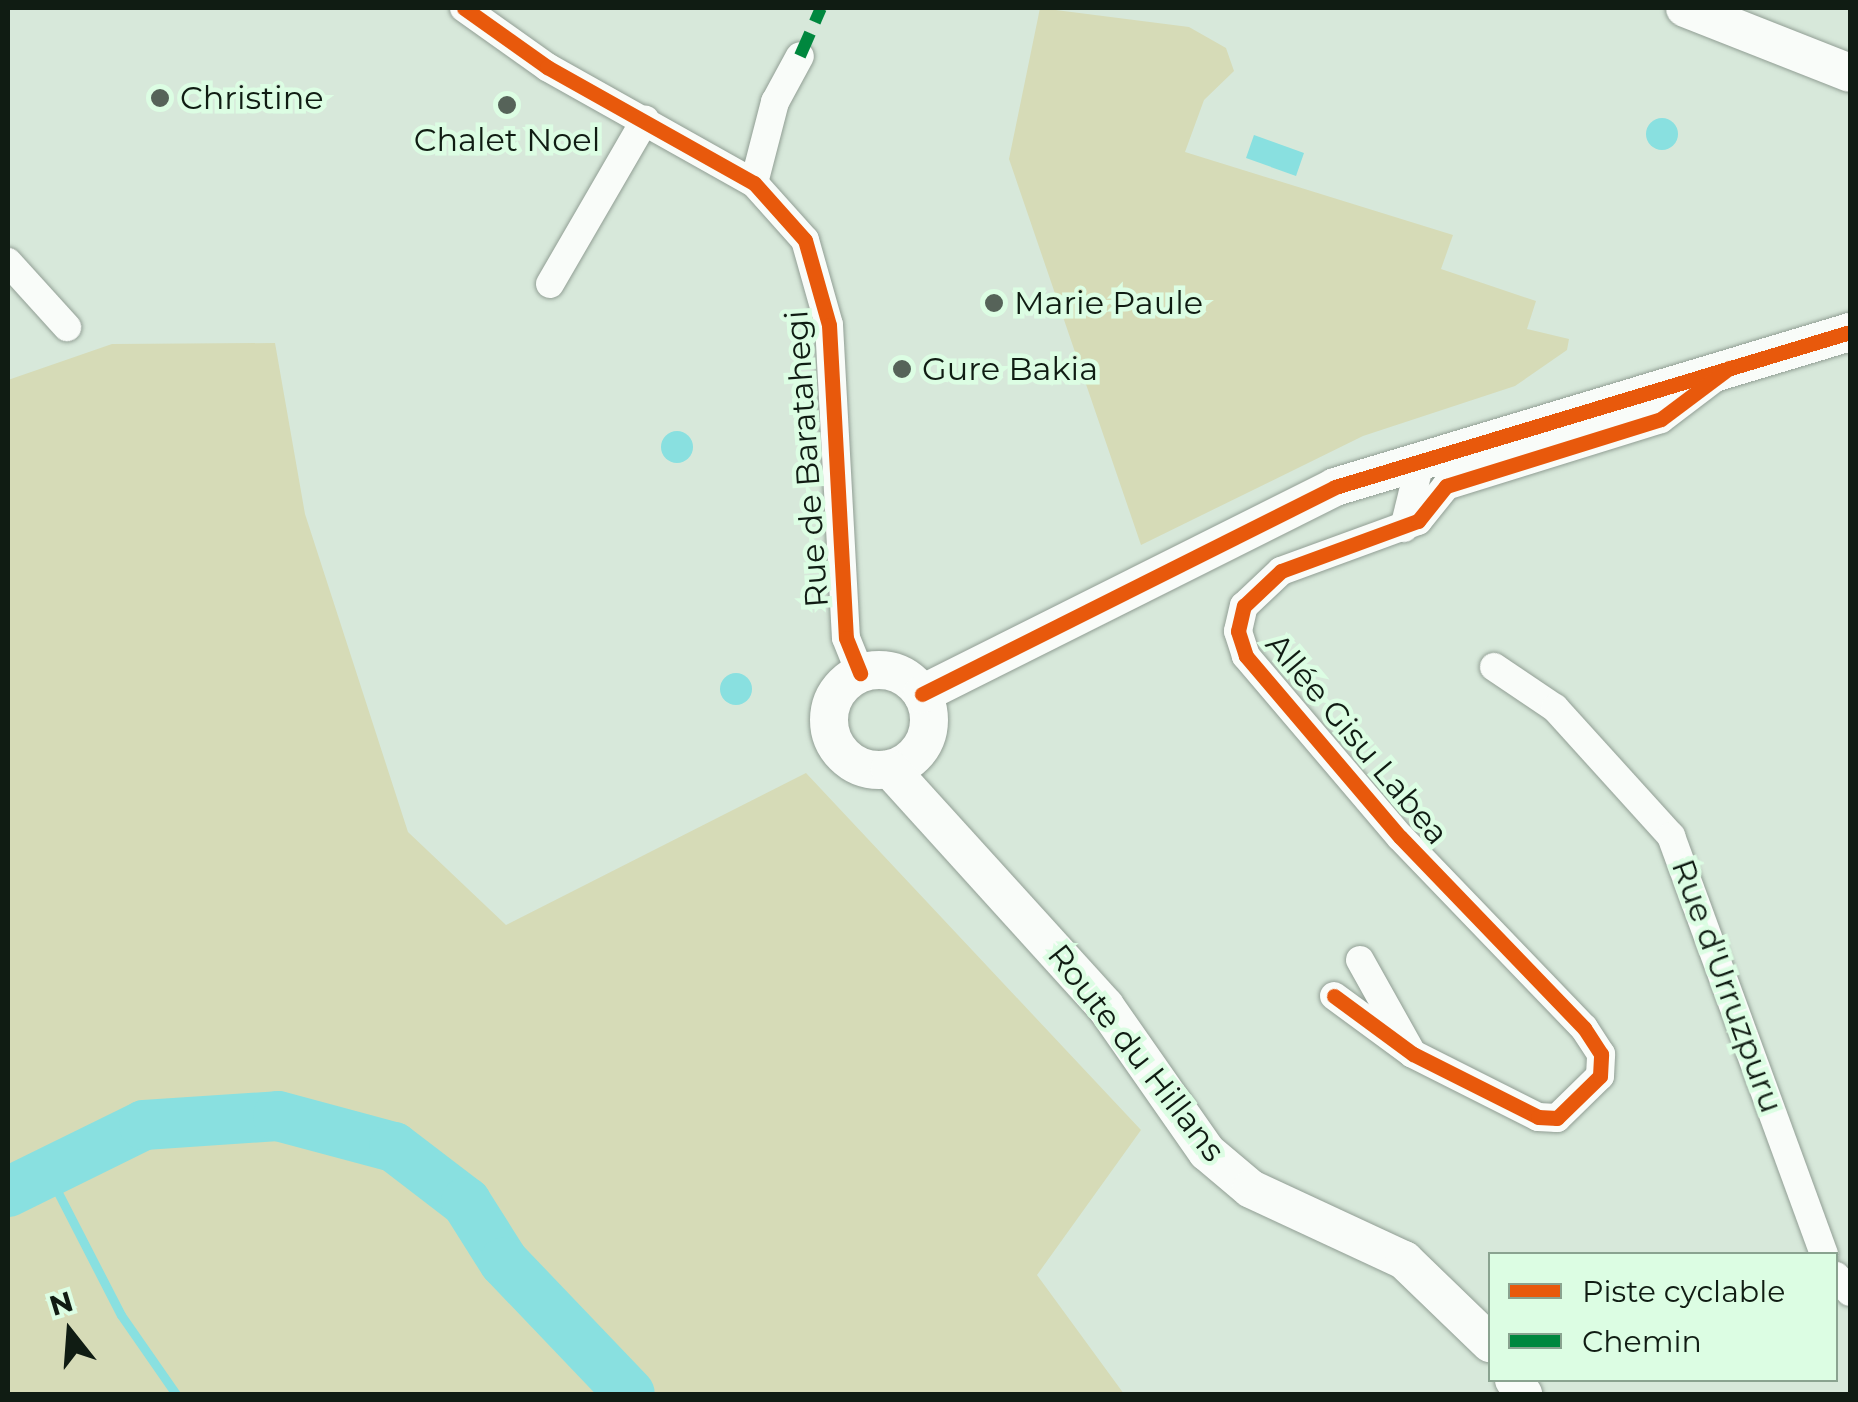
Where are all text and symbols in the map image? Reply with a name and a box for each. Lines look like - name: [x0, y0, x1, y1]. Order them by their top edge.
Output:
- place label: Christine: [180, 79, 324, 117]
- marker: Christine: [149, 87, 171, 109]
- marker: Chalet Noel: [496, 94, 518, 116]
- place label: Chalet Noel: [414, 121, 600, 159]
- place label: Marie Paule: [1014, 284, 1203, 322]
- marker: Marie Paule: [983, 292, 1005, 314]
- street label: Rue de Baratahegi: [777, 309, 837, 609]
- place label: Gure Bakia: [922, 350, 1098, 388]
- marker: Gure Bakia: [891, 358, 913, 380]
- street label: Allée Gisu Labea: [1258, 626, 1456, 852]
- street label: Rue d'Urruzpuru: [1663, 854, 1791, 1118]
- street label: Route du Hillans: [1039, 937, 1233, 1169]
- legend: [1488, 1252, 1838, 1382]
- text: Piste cyclable: [1582, 1273, 1785, 1310]
- north arrow: [20, 1282, 120, 1382]
- text: N: [45, 1284, 77, 1323]
- text: Chemin: [1582, 1323, 1702, 1360]

